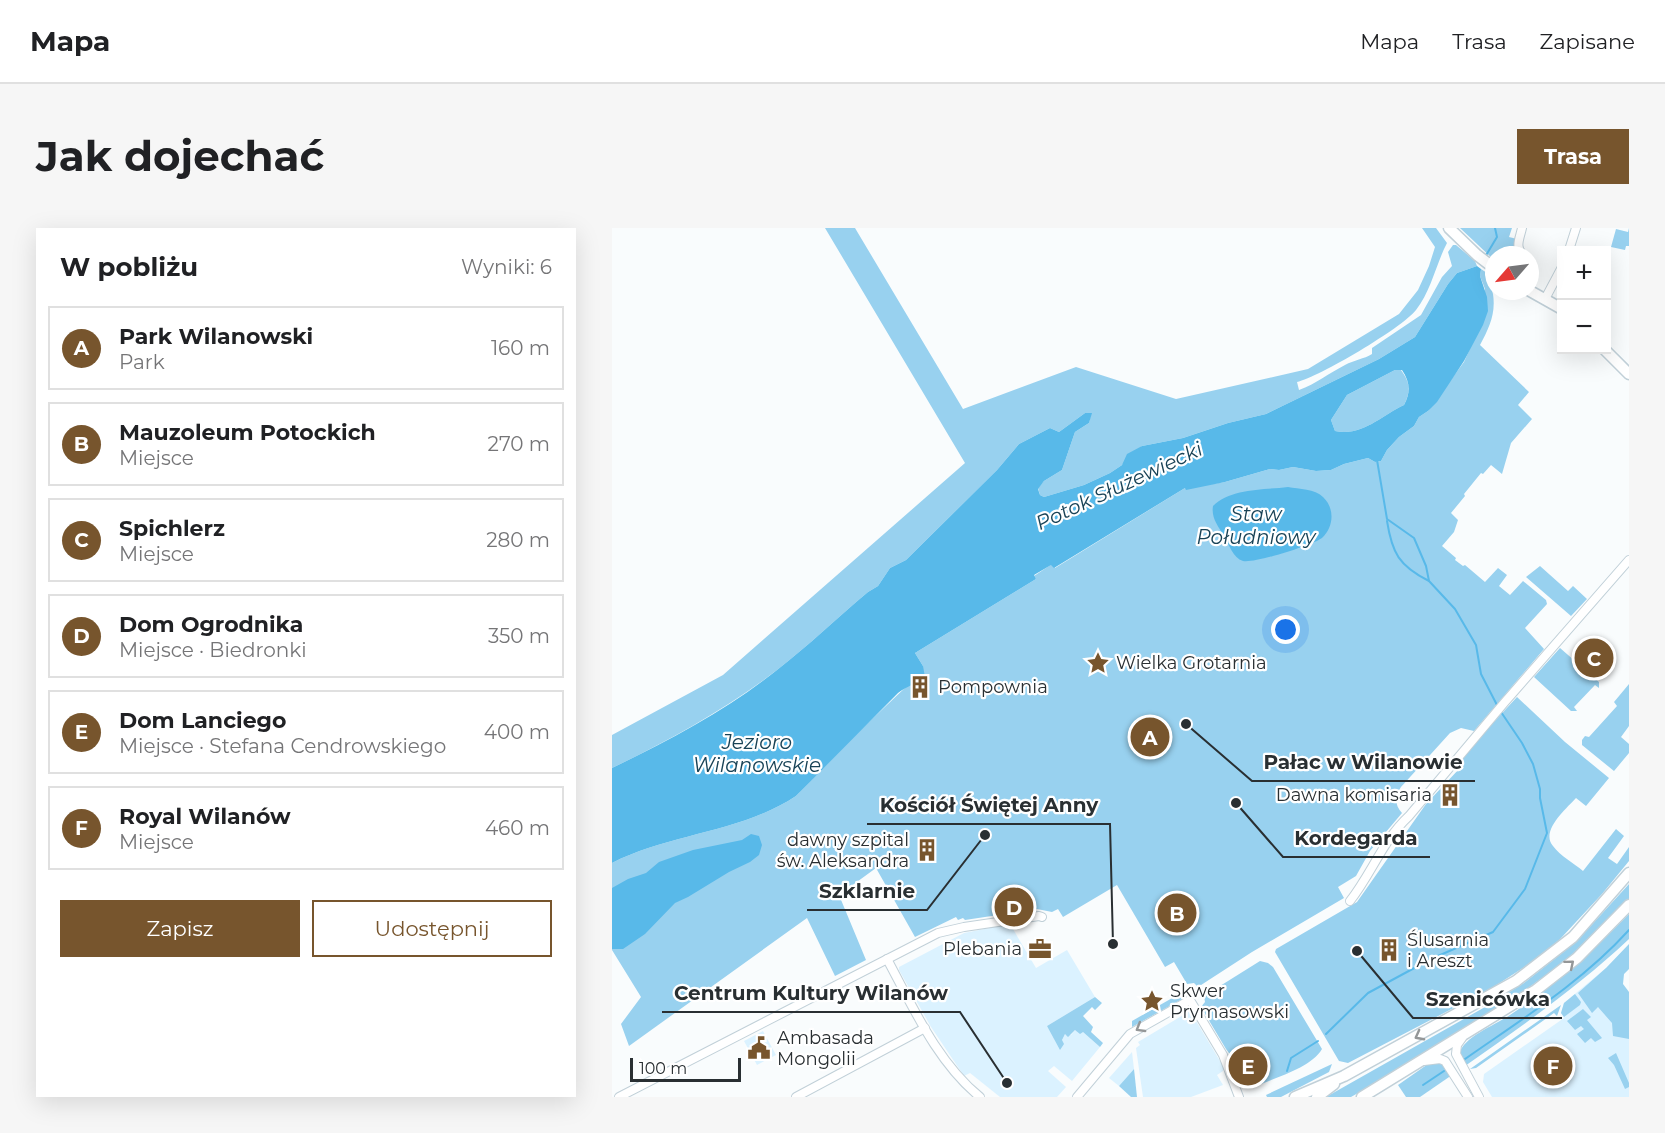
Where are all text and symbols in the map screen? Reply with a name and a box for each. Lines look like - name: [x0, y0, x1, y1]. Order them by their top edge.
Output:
- text: Mapa: [30, 24, 110, 58]
- text: Mapa: [1360, 29, 1419, 54]
- text: Trasa: [1452, 29, 1507, 54]
- text: Zapisane: [1540, 29, 1635, 54]
- button: Trasa: [1517, 129, 1629, 184]
- text: Jak dojechać: [36, 130, 324, 182]
- north arrow: [1485, 246, 1539, 300]
- map controls: [1557, 246, 1611, 354]
- button: +: [1557, 246, 1611, 300]
- text: W pobliżu: [60, 251, 198, 283]
- text: Wyniki: 6: [461, 255, 552, 279]
- button: −: [1557, 300, 1611, 354]
- text: Park Wilanowski: [119, 323, 313, 350]
- text: A: [74, 336, 89, 360]
- text: 160 m: [491, 336, 550, 360]
- text: Park: [119, 350, 165, 374]
- text: Mauzoleum Potockich: [119, 419, 376, 446]
- text: B: [74, 432, 89, 456]
- text: 270 m: [488, 432, 550, 456]
- water label: Potok Służewiecki: [1032, 437, 1207, 535]
- text: Miejsce: [119, 446, 194, 470]
- water label: Staw Południowy: [1196, 502, 1317, 549]
- text: Spichlerz: [119, 515, 225, 542]
- text: C: [74, 528, 89, 552]
- text: 280 m: [486, 528, 550, 552]
- text: Miejsce: [119, 542, 194, 566]
- text: Dom Ogrodnika: [119, 611, 303, 638]
- your location: [1271, 615, 1300, 644]
- text: D: [73, 624, 90, 648]
- text: 350 m: [488, 624, 550, 648]
- pin: C: [1574, 636, 1614, 680]
- text: Miejsce · Biedronki: [119, 638, 307, 662]
- place icon: Wielka Grotarnia: [1085, 650, 1111, 676]
- place label: Wielka Grotarnia: [1116, 652, 1267, 674]
- building icon: Pompownia: [907, 674, 933, 700]
- place label: Pompownia: [938, 676, 1048, 698]
- text: Dom Lanciego: [119, 707, 286, 734]
- pin: A: [1130, 714, 1170, 760]
- text: E: [75, 720, 88, 744]
- text: 400 m: [484, 720, 550, 744]
- water label: Jezioro Wilanowskie: [693, 730, 821, 777]
- text: Miejsce · Stefana Cendrowskiego: [119, 734, 446, 758]
- callout: Pałac w Wilanowie: [1252, 743, 1475, 781]
- text: Pałac w Wilanowie: [1263, 750, 1463, 774]
- building icon: Dawna komisaria: [1437, 782, 1463, 808]
- place label: Dawna komisaria: [1276, 784, 1432, 806]
- callout: Kościół Świętej Anny: [867, 786, 1110, 824]
- text: Kościół Świętej Anny: [880, 793, 1099, 817]
- text: Royal Wilanów: [119, 803, 291, 830]
- text: F: [75, 816, 88, 840]
- text: 460 m: [485, 816, 550, 840]
- callout: Kordegarda: [1283, 819, 1430, 857]
- text: Kordegarda: [1294, 826, 1418, 850]
- place label: dawny szpital św. Aleksandra: [777, 829, 909, 872]
- text: Miejsce: [119, 830, 194, 854]
- building icon: dawny szpital św. Aleksandra: [914, 837, 940, 863]
- callout: Szklarnie: [807, 872, 927, 910]
- text: Szklarnie: [819, 879, 915, 903]
- pin: D: [994, 884, 1034, 930]
- pin: B: [1158, 890, 1196, 936]
- button: Zapisz: [60, 900, 300, 957]
- button: Udostępnij: [312, 900, 552, 957]
- place label: Ślusarnia i Areszt: [1407, 929, 1489, 972]
- office icon: Plebania: [1027, 936, 1053, 962]
- building icon: Ślusarnia i Areszt: [1376, 937, 1402, 963]
- place label: Plebania: [943, 938, 1022, 960]
- one-way arrow: [1563, 960, 1574, 971]
- callout: Centrum Kultury Wilanów: [662, 974, 960, 1012]
- place label: Skwer Prymasowski: [1170, 980, 1289, 1023]
- callout: Szenicówka: [1413, 980, 1562, 1018]
- text: Centrum Kultury Wilanów: [674, 981, 948, 1005]
- text: Szenicówka: [1426, 987, 1550, 1011]
- place icon: Skwer Prymasowski: [1139, 988, 1165, 1014]
- one-way arrow: [1135, 1021, 1146, 1033]
- place label: Ambasada Mongolii: [777, 1027, 874, 1070]
- one-way arrow: [1415, 1029, 1425, 1040]
- public building icon: Ambasada Mongolii: [746, 1035, 772, 1061]
- pin: E: [1228, 1044, 1268, 1088]
- pin: F: [1534, 1044, 1572, 1088]
- scale bar: [630, 1055, 741, 1082]
- text: 100 m: [639, 1059, 687, 1078]

